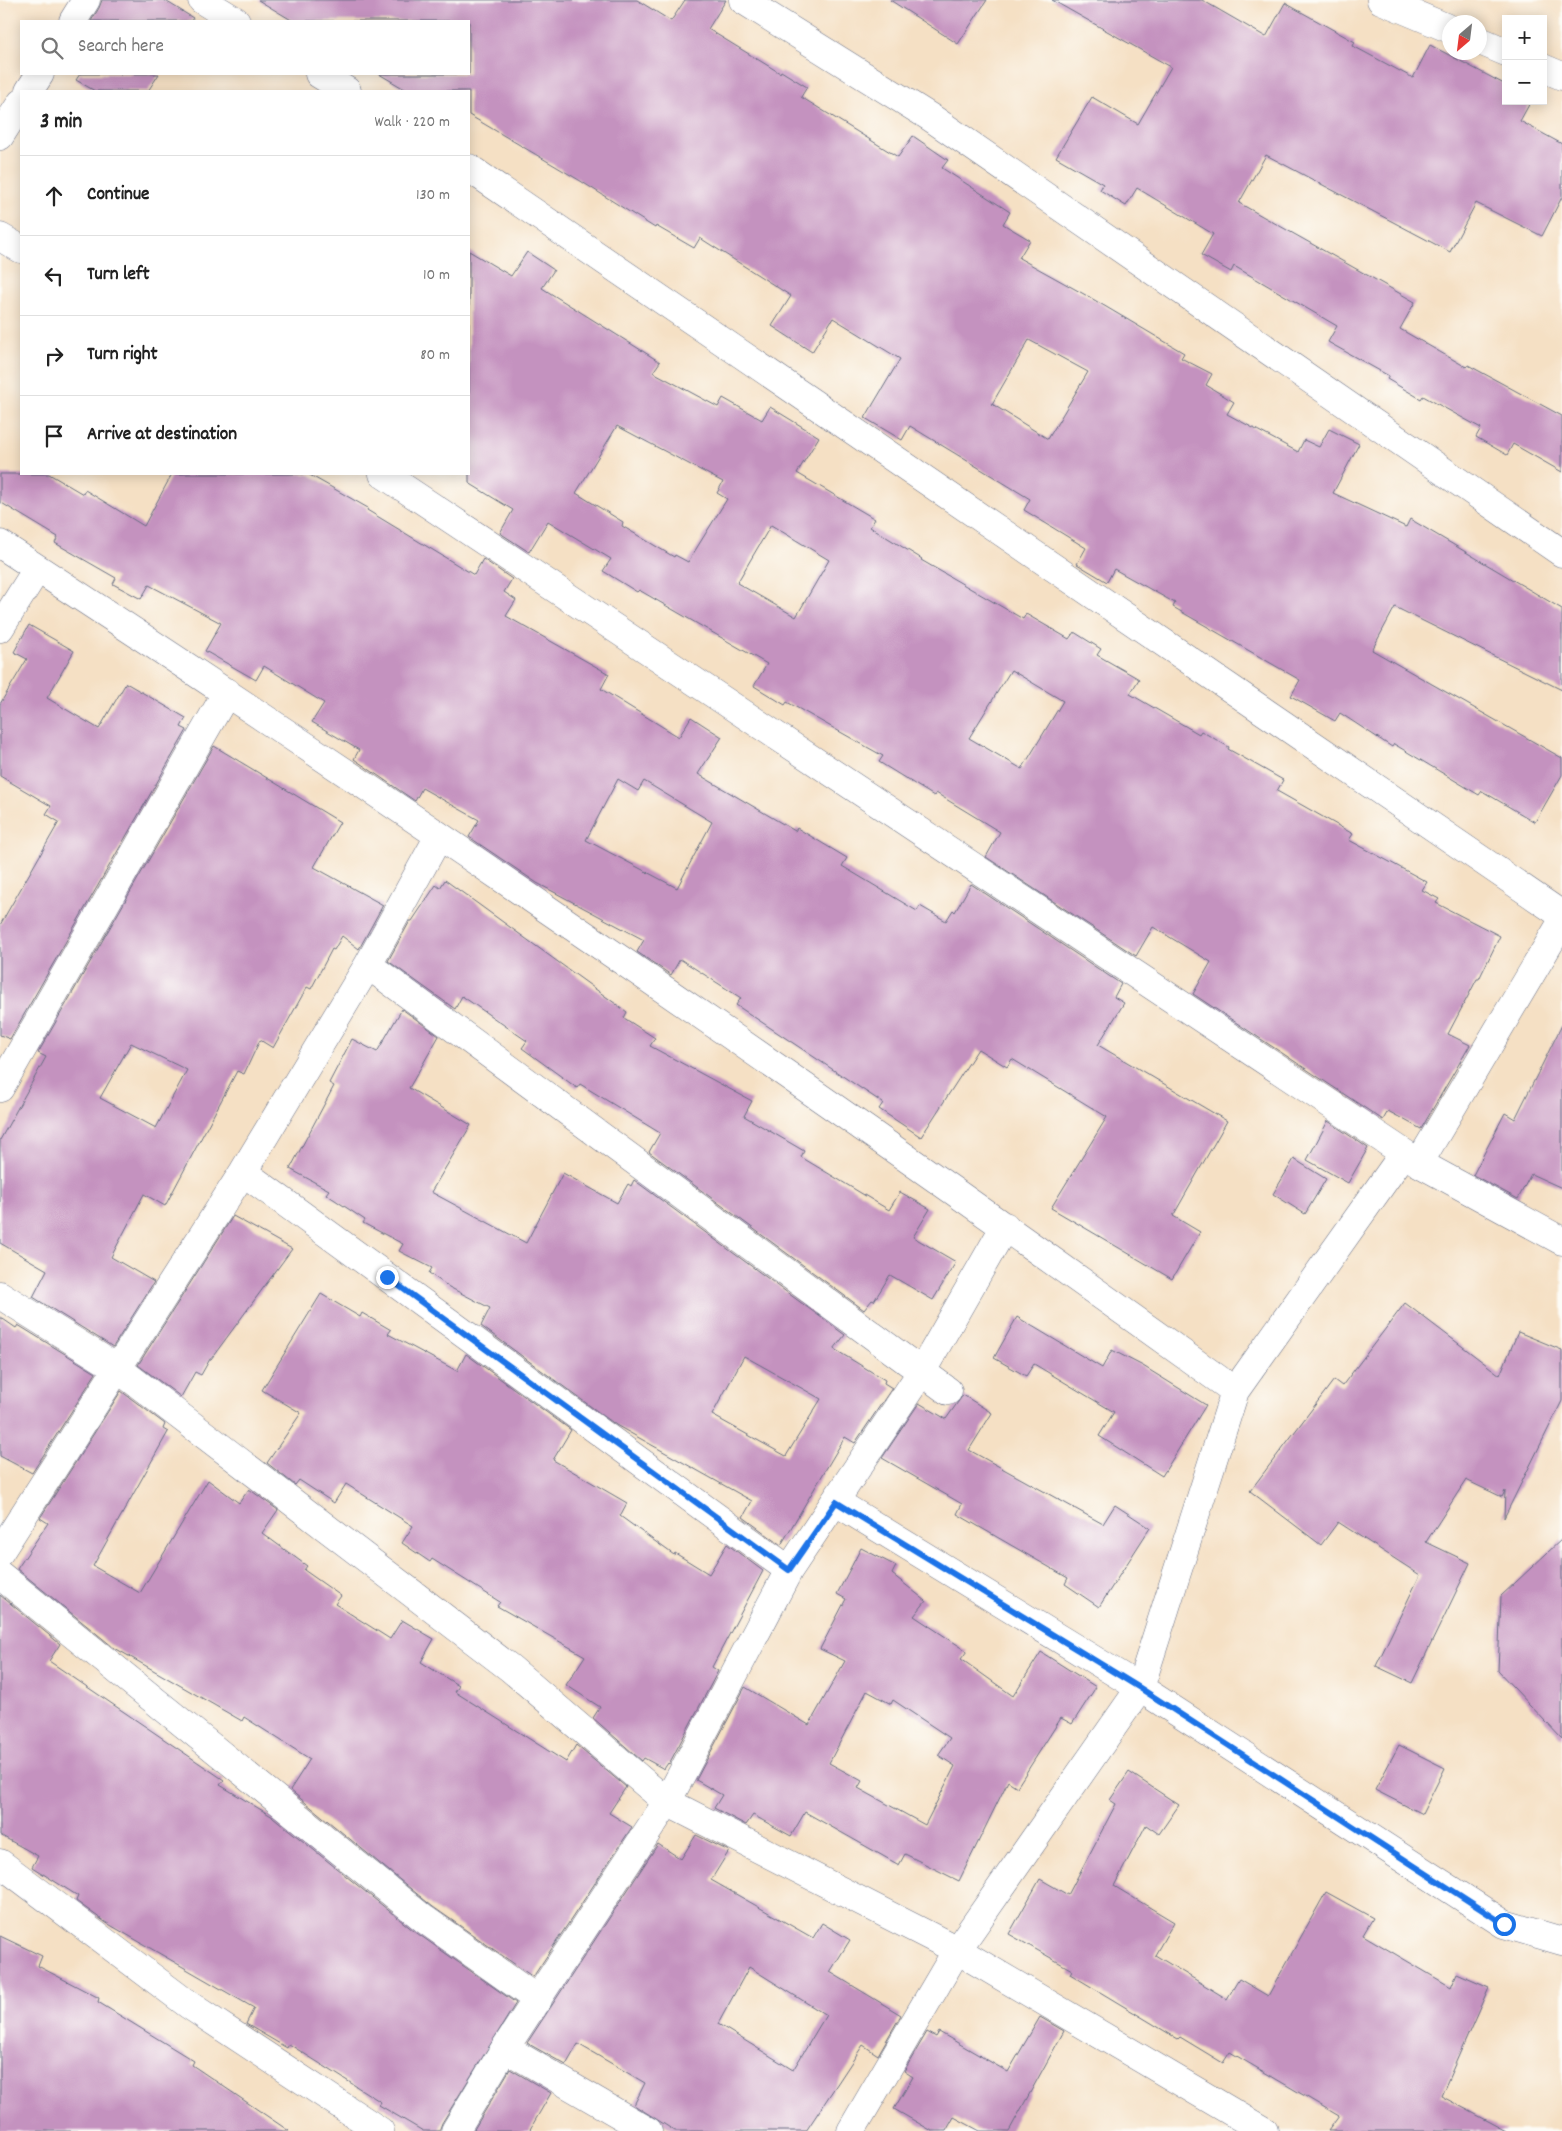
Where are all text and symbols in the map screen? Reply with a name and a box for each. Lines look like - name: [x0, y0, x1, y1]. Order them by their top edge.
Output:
- north arrow: [1442, 15, 1487, 60]
- map controls: [1502, 15, 1547, 105]
- button: +: [1502, 15, 1547, 60]
- search box: [20, 20, 470, 75]
- icon: search: [38, 34, 66, 62]
- text: Search here: [78, 34, 164, 61]
- button: −: [1502, 60, 1547, 105]
- text: 3 min: [40, 108, 82, 138]
- text: Walk · 220 m: [375, 111, 450, 134]
- icon: ahead: [40, 182, 68, 210]
- text: Continue: [87, 182, 149, 209]
- text: 130 m: [416, 184, 450, 207]
- icon: left: [40, 262, 68, 290]
- text: Turn left: [87, 262, 150, 289]
- text: 10 m: [423, 264, 450, 287]
- icon: right: [40, 342, 68, 370]
- text: Turn right: [87, 342, 158, 369]
- text: 80 m: [420, 344, 450, 367]
- icon: arrive: [40, 422, 68, 450]
- text: Arrive at destination: [87, 422, 237, 449]
- route end: [376, 1266, 399, 1289]
- route start: [1493, 1913, 1516, 1936]

